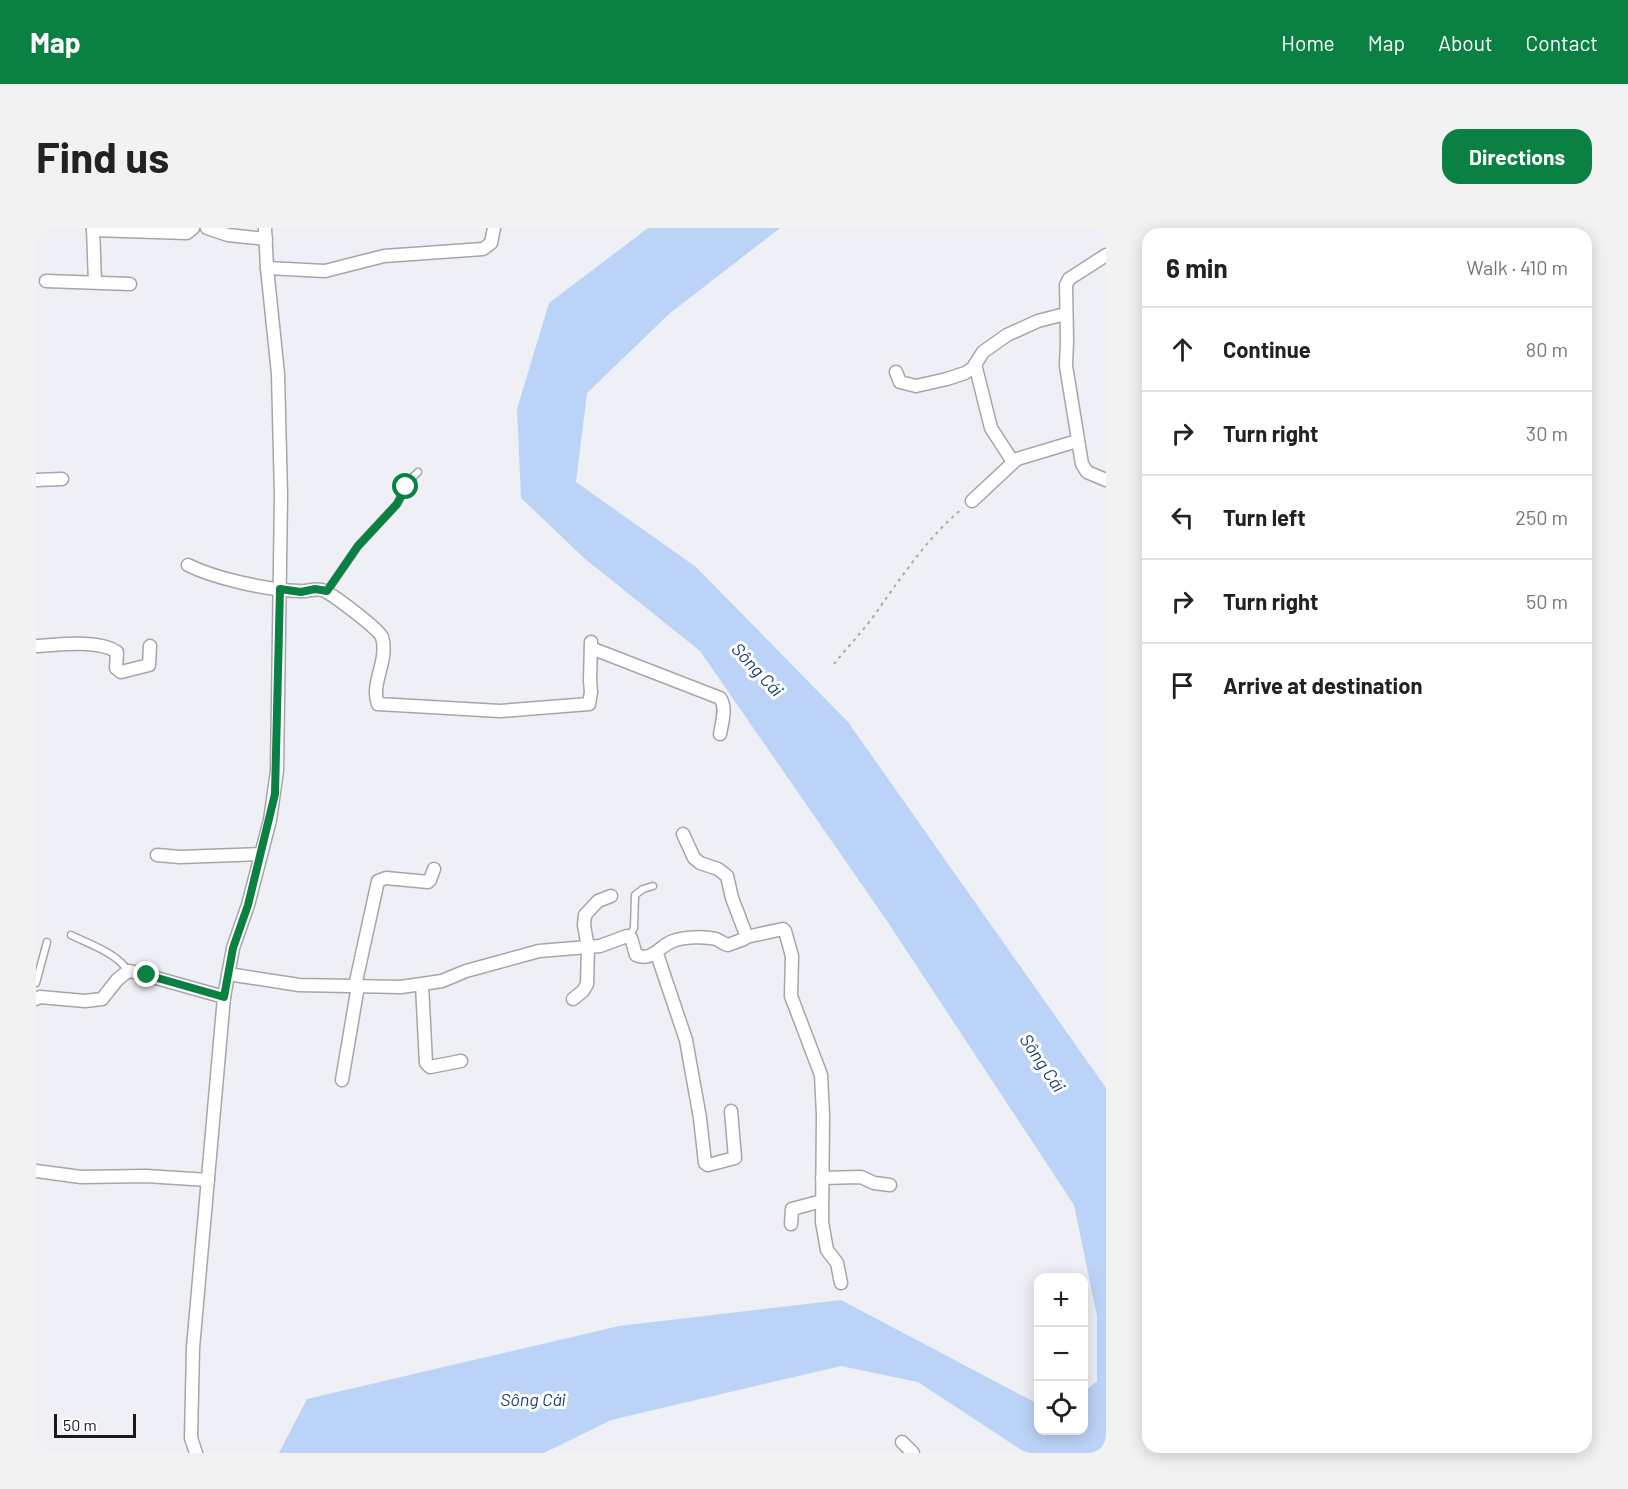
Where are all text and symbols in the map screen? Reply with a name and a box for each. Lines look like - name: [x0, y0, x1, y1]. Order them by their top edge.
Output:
- text: Map: [30, 25, 81, 59]
- text: Home: [1281, 30, 1335, 55]
- text: Map: [1368, 30, 1405, 55]
- text: About: [1438, 30, 1493, 55]
- text: Contact: [1526, 30, 1598, 55]
- button: Directions: [1442, 129, 1592, 184]
- text: Find us: [36, 131, 169, 181]
- text: 6 min: [1166, 252, 1228, 283]
- text: Walk · 410 m: [1466, 255, 1568, 279]
- icon: ahead: [1166, 333, 1199, 366]
- text: Continue: [1223, 336, 1311, 362]
- text: 80 m: [1526, 337, 1568, 361]
- icon: right: [1166, 417, 1199, 450]
- text: Turn right: [1223, 420, 1318, 446]
- text: 30 m: [1526, 421, 1568, 445]
- route start: [392, 473, 418, 499]
- icon: left: [1166, 501, 1199, 534]
- text: Turn left: [1223, 504, 1306, 530]
- text: 250 m: [1515, 505, 1568, 529]
- icon: right: [1166, 585, 1199, 618]
- text: Turn right: [1223, 588, 1318, 614]
- text: 50 m: [1526, 589, 1568, 613]
- water label: Sông Cái: [727, 638, 789, 701]
- icon: arrive: [1166, 669, 1199, 702]
- text: Arrive at destination: [1223, 672, 1422, 698]
- route end: [133, 961, 159, 987]
- water label: Sông Cái: [1015, 1029, 1071, 1096]
- map controls: [1034, 1273, 1088, 1435]
- button: +: [1034, 1273, 1088, 1327]
- button: −: [1034, 1327, 1088, 1381]
- button: locate: [1034, 1381, 1088, 1435]
- water label: Sông Cái: [500, 1388, 566, 1410]
- scale bar: [54, 1411, 136, 1438]
- text: 50 m: [63, 1415, 97, 1434]

